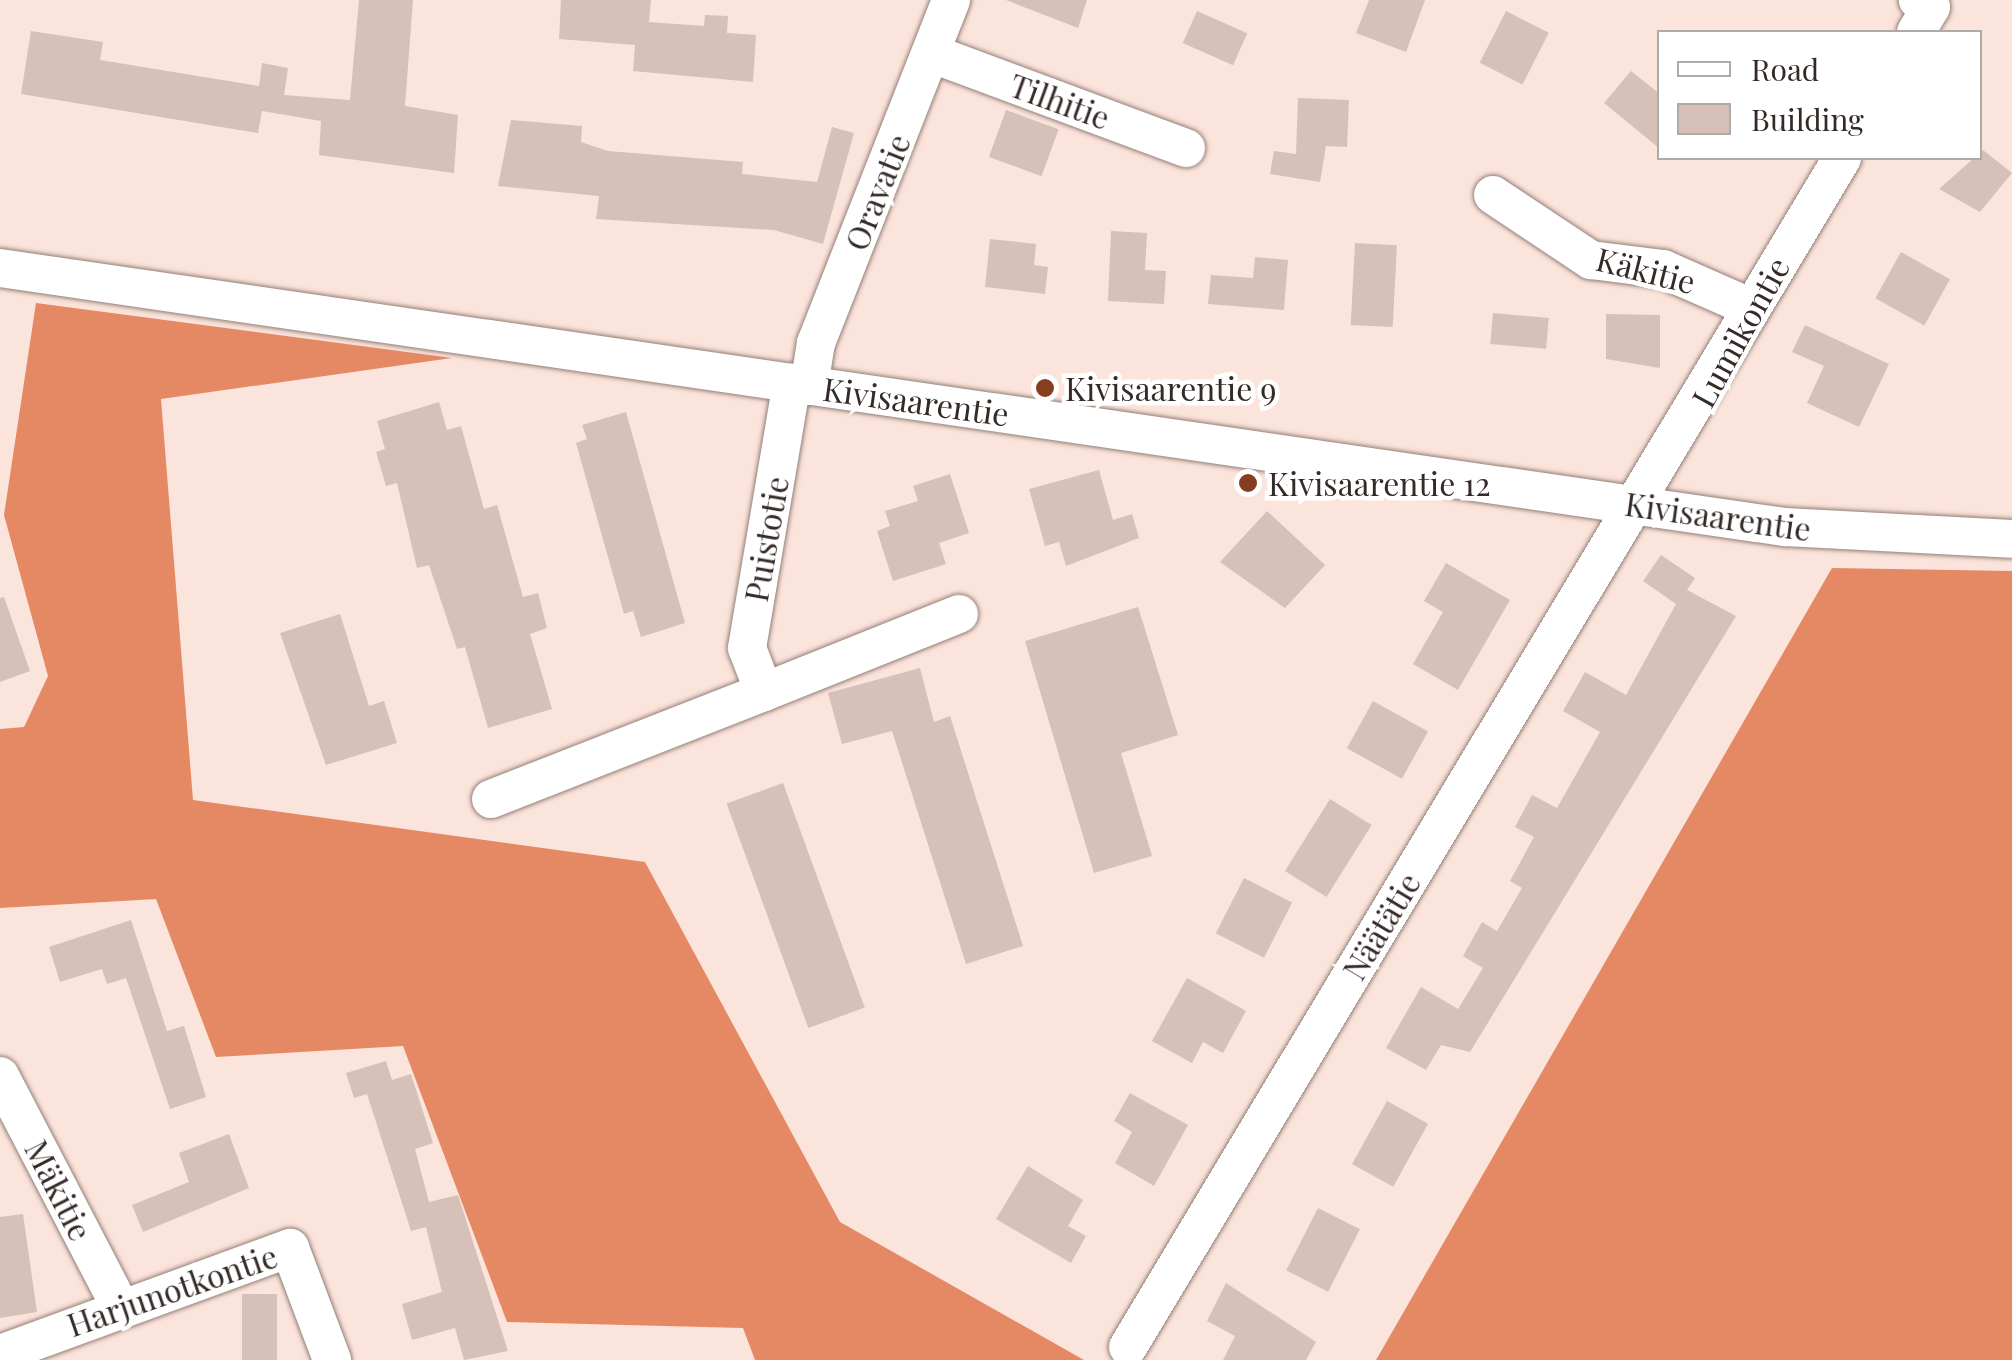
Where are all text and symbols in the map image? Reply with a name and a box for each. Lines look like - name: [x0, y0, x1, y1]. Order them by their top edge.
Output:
- legend: [1657, 30, 1982, 160]
- text: Road: [1751, 49, 1819, 89]
- street label: Tilhitie: [1005, 65, 1115, 137]
- text: Building: [1751, 99, 1864, 139]
- street label: Oravatie: [836, 128, 918, 256]
- street label: Käkitie: [1592, 239, 1700, 301]
- street label: Lumikontie: [1683, 250, 1797, 414]
- street label: Kivisaarentie: [821, 369, 1011, 433]
- place label: Kivisaarentie 9: [1065, 369, 1277, 407]
- marker: Kivisaarentie 9: [1034, 377, 1056, 399]
- place label: Kivisaarentie 12: [1268, 464, 1490, 502]
- marker: Kivisaarentie 12: [1237, 472, 1259, 494]
- street label: Puistotie: [736, 473, 796, 605]
- street label: Kivisaarentie: [1623, 484, 1813, 548]
- street label: Näätätie: [1334, 866, 1428, 986]
- street label: Mäkitie: [17, 1133, 101, 1247]
- street label: Harjunotkontie: [62, 1236, 282, 1344]

